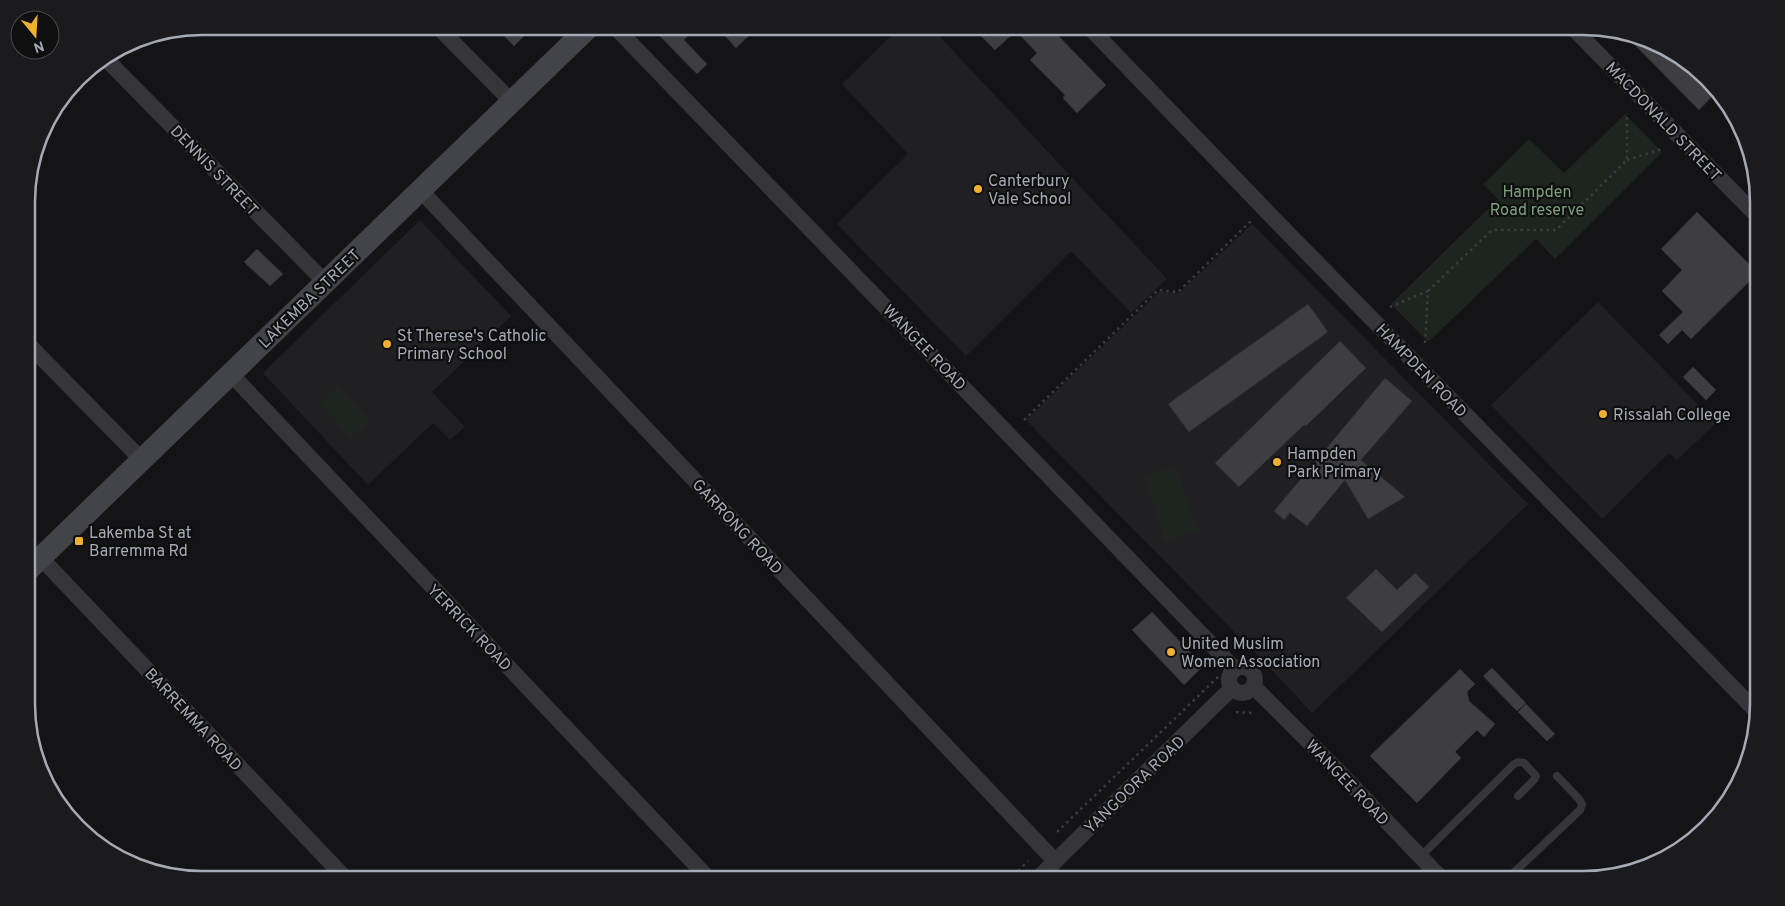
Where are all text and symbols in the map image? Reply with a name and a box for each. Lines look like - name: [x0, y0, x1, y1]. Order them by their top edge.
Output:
- north arrow: [10, 10, 60, 60]
- text: N: [31, 36, 46, 56]
- street label: MACDONALD STREET: [1600, 59, 1725, 186]
- street label: DENNIS STREET: [165, 122, 262, 221]
- place label: Canterbury Vale School: [988, 172, 1071, 210]
- marker: Canterbury Vale School: [972, 183, 984, 195]
- park label: Hampden Road reserve: [1490, 183, 1584, 221]
- street label: LAKEMBA STREET: [255, 246, 366, 353]
- street label: WANGEE ROAD: [878, 301, 969, 395]
- street label: HAMPDEN ROAD: [1371, 320, 1470, 422]
- place label: St Therese's Catholic Primary School: [397, 327, 547, 365]
- marker: St Therese's Catholic Primary School: [381, 338, 393, 350]
- place label: Rissalah College: [1613, 406, 1731, 426]
- marker: Rissalah College: [1597, 408, 1609, 420]
- place label: Hampden Park Primary: [1287, 445, 1381, 483]
- marker: Hampden Park Primary: [1271, 456, 1283, 468]
- street label: GARRONG ROAD: [687, 475, 786, 579]
- place label: Lakemba St at Barremma Rd: [89, 524, 192, 562]
- marker: Lakemba St at Barremma Rd: [73, 535, 85, 547]
- street label: YERRICK ROAD: [422, 581, 515, 676]
- place label: United Muslim Women Association: [1181, 635, 1320, 673]
- marker: United Muslim Women Association: [1165, 646, 1177, 658]
- street label: BARREMMA ROAD: [140, 665, 245, 776]
- street label: YANGOORA ROAD: [1081, 732, 1190, 839]
- street label: WANGEE ROAD: [1301, 736, 1392, 830]

